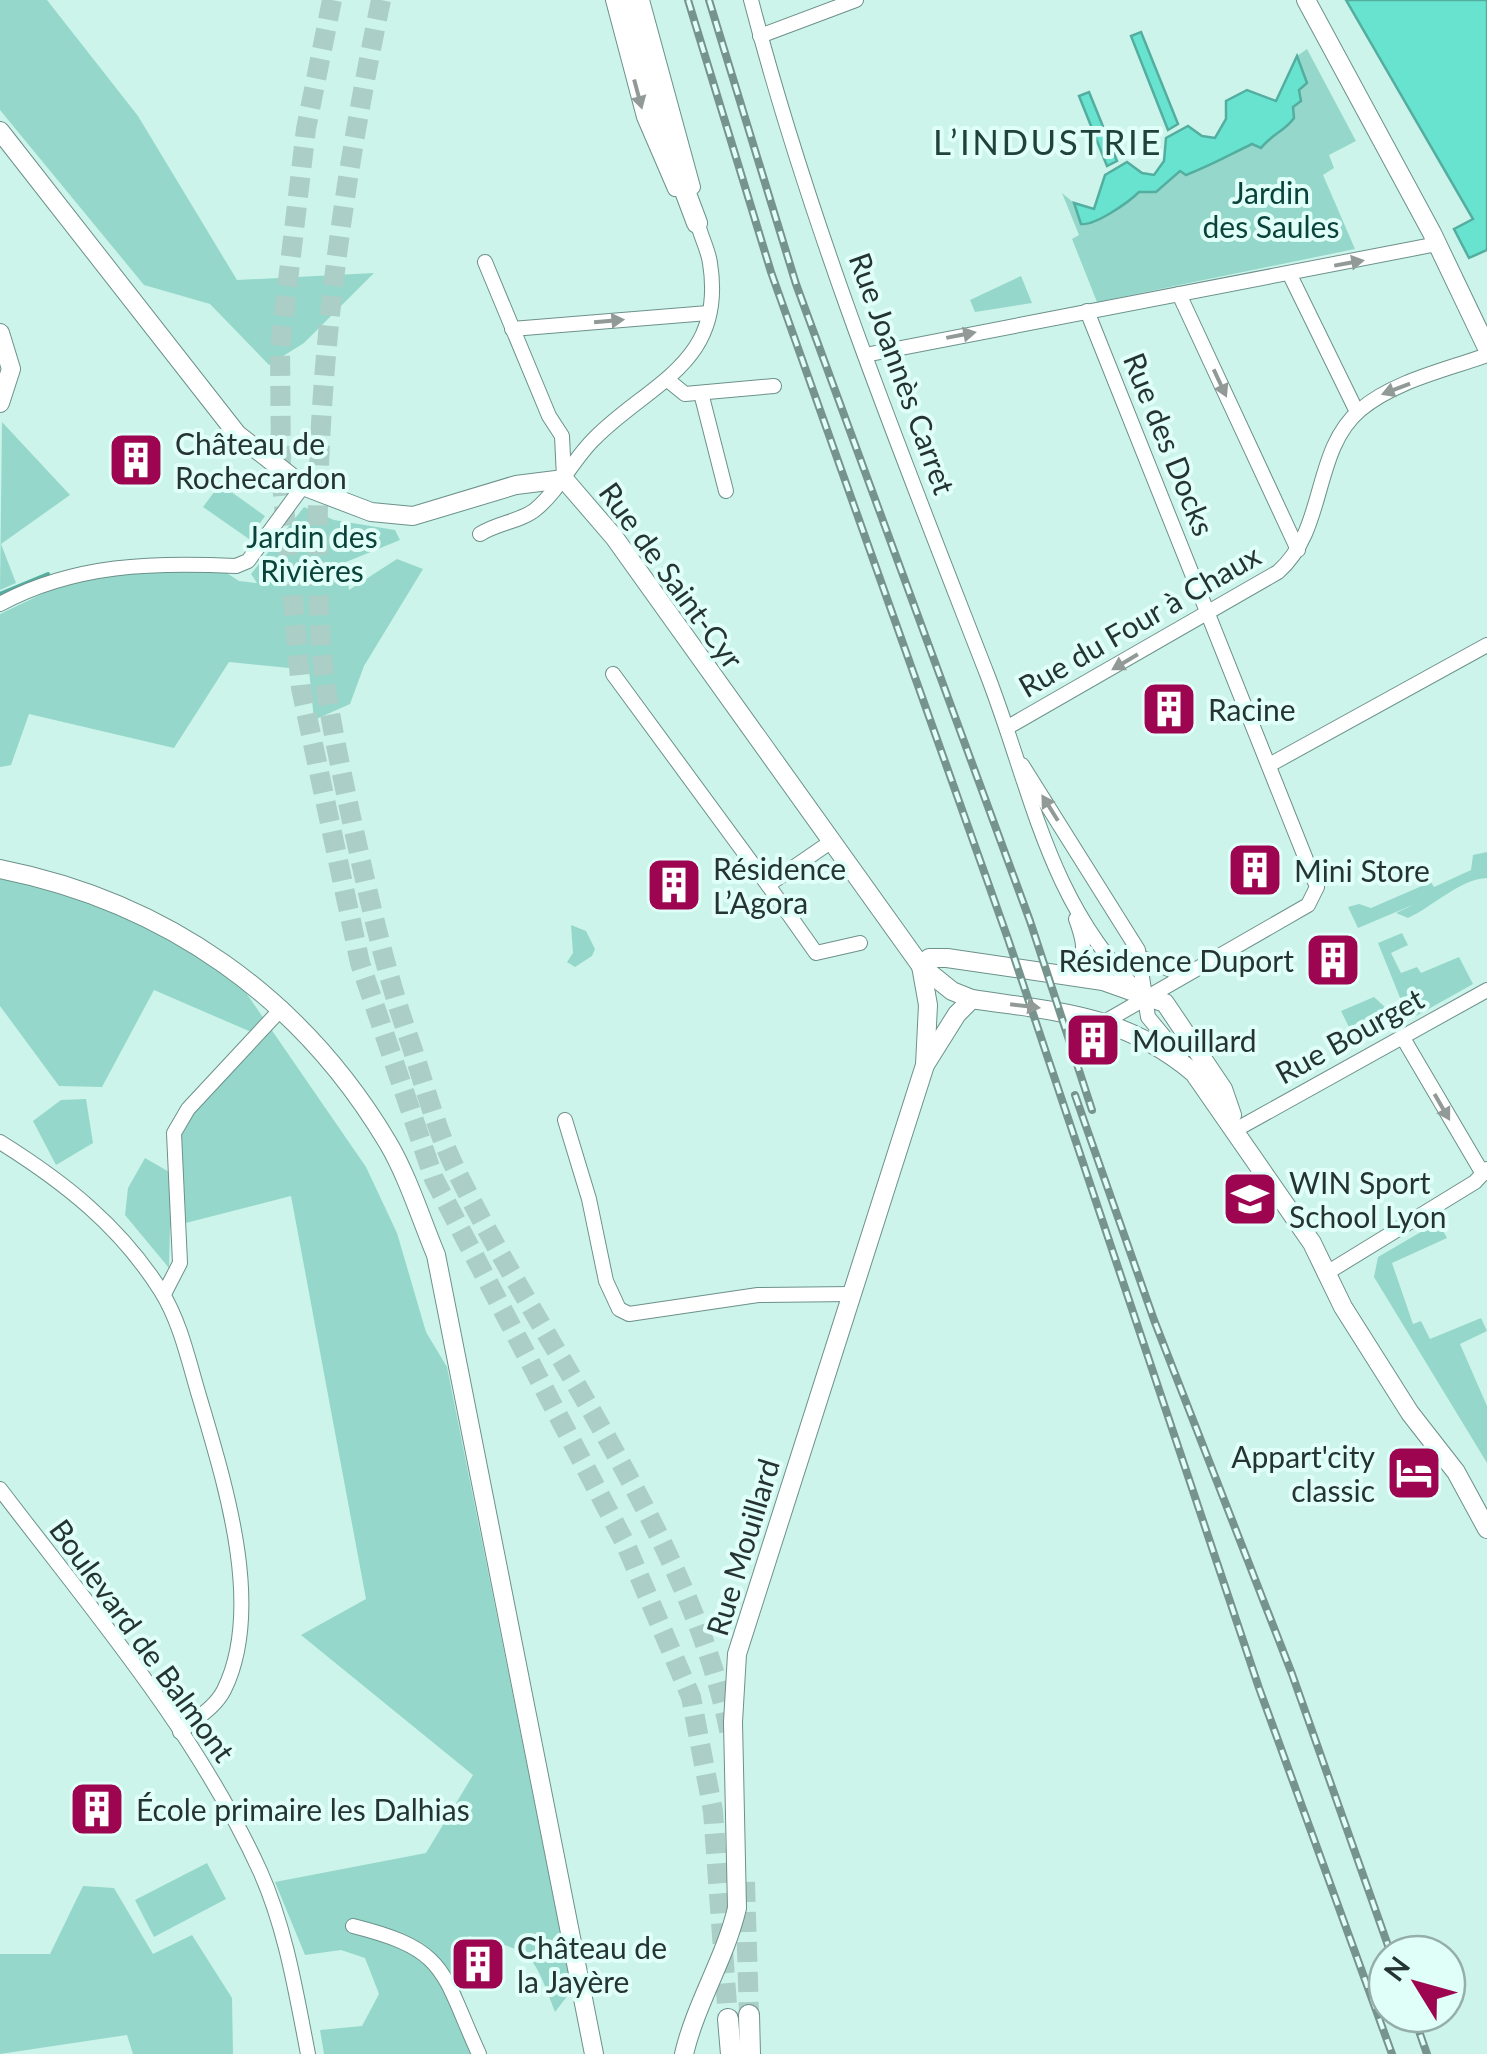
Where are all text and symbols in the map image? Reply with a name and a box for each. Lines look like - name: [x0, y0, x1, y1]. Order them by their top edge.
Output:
- one-way arrow: [631, 79, 646, 110]
- district label: L’INDUSTRIE: [933, 120, 1163, 162]
- park label: Jardin des Saules: [1203, 174, 1339, 244]
- street label: Rue Joannès Carret: [843, 247, 963, 499]
- one-way arrow: [1334, 255, 1365, 270]
- one-way arrow: [594, 313, 626, 329]
- one-way arrow: [945, 326, 976, 342]
- street label: Rue des Docks: [1117, 347, 1223, 541]
- one-way arrow: [1211, 369, 1228, 398]
- one-way arrow: [1380, 382, 1410, 397]
- place label: Château de Rochecardon: [175, 425, 347, 495]
- building icon: Château de Rochecardon: [106, 430, 166, 490]
- street label: Rue de Saint-Cyr: [592, 475, 752, 675]
- park label: Jardin des Rivières: [246, 518, 378, 588]
- street label: Rue du Four à Chaux: [1012, 536, 1266, 704]
- one-way arrow: [1111, 653, 1139, 670]
- building icon: Racine: [1139, 679, 1199, 739]
- place label: Racine: [1208, 691, 1296, 727]
- one-way arrow: [1041, 794, 1060, 821]
- building icon: Mini Store: [1225, 840, 1285, 900]
- place label: Résidence L’Agora: [713, 850, 846, 920]
- place label: Mini Store: [1294, 852, 1430, 888]
- building icon: Résidence L’Agora: [644, 855, 704, 915]
- building icon: Résidence Duport: [1303, 930, 1363, 990]
- place label: Résidence Duport: [1058, 942, 1294, 978]
- street label: Rue Bourget: [1269, 979, 1430, 1090]
- one-way arrow: [1009, 998, 1041, 1014]
- building icon: Mouillard: [1063, 1010, 1123, 1070]
- place label: Mouillard: [1132, 1022, 1257, 1058]
- one-way arrow: [1433, 1092, 1450, 1121]
- place label: WIN Sport School Lyon: [1289, 1164, 1446, 1234]
- school or university icon: WIN Sport School Lyon: [1220, 1169, 1280, 1229]
- place label: Appart'city classic: [1231, 1438, 1376, 1508]
- hotel icon: Appart'city classic: [1384, 1443, 1444, 1503]
- street label: Rue Mouillard: [698, 1454, 786, 1640]
- street label: Boulevard de Balmont: [43, 1512, 243, 1768]
- building icon: École primaire les Dalhias: [67, 1779, 127, 1839]
- place label: École primaire les Dalhias: [136, 1791, 470, 1827]
- place label: Château de la Jayère: [517, 1929, 667, 1999]
- building icon: Château de la Jayère: [448, 1934, 508, 1994]
- north arrow: [1367, 1934, 1467, 2034]
- text: N: [1376, 1950, 1416, 1987]

